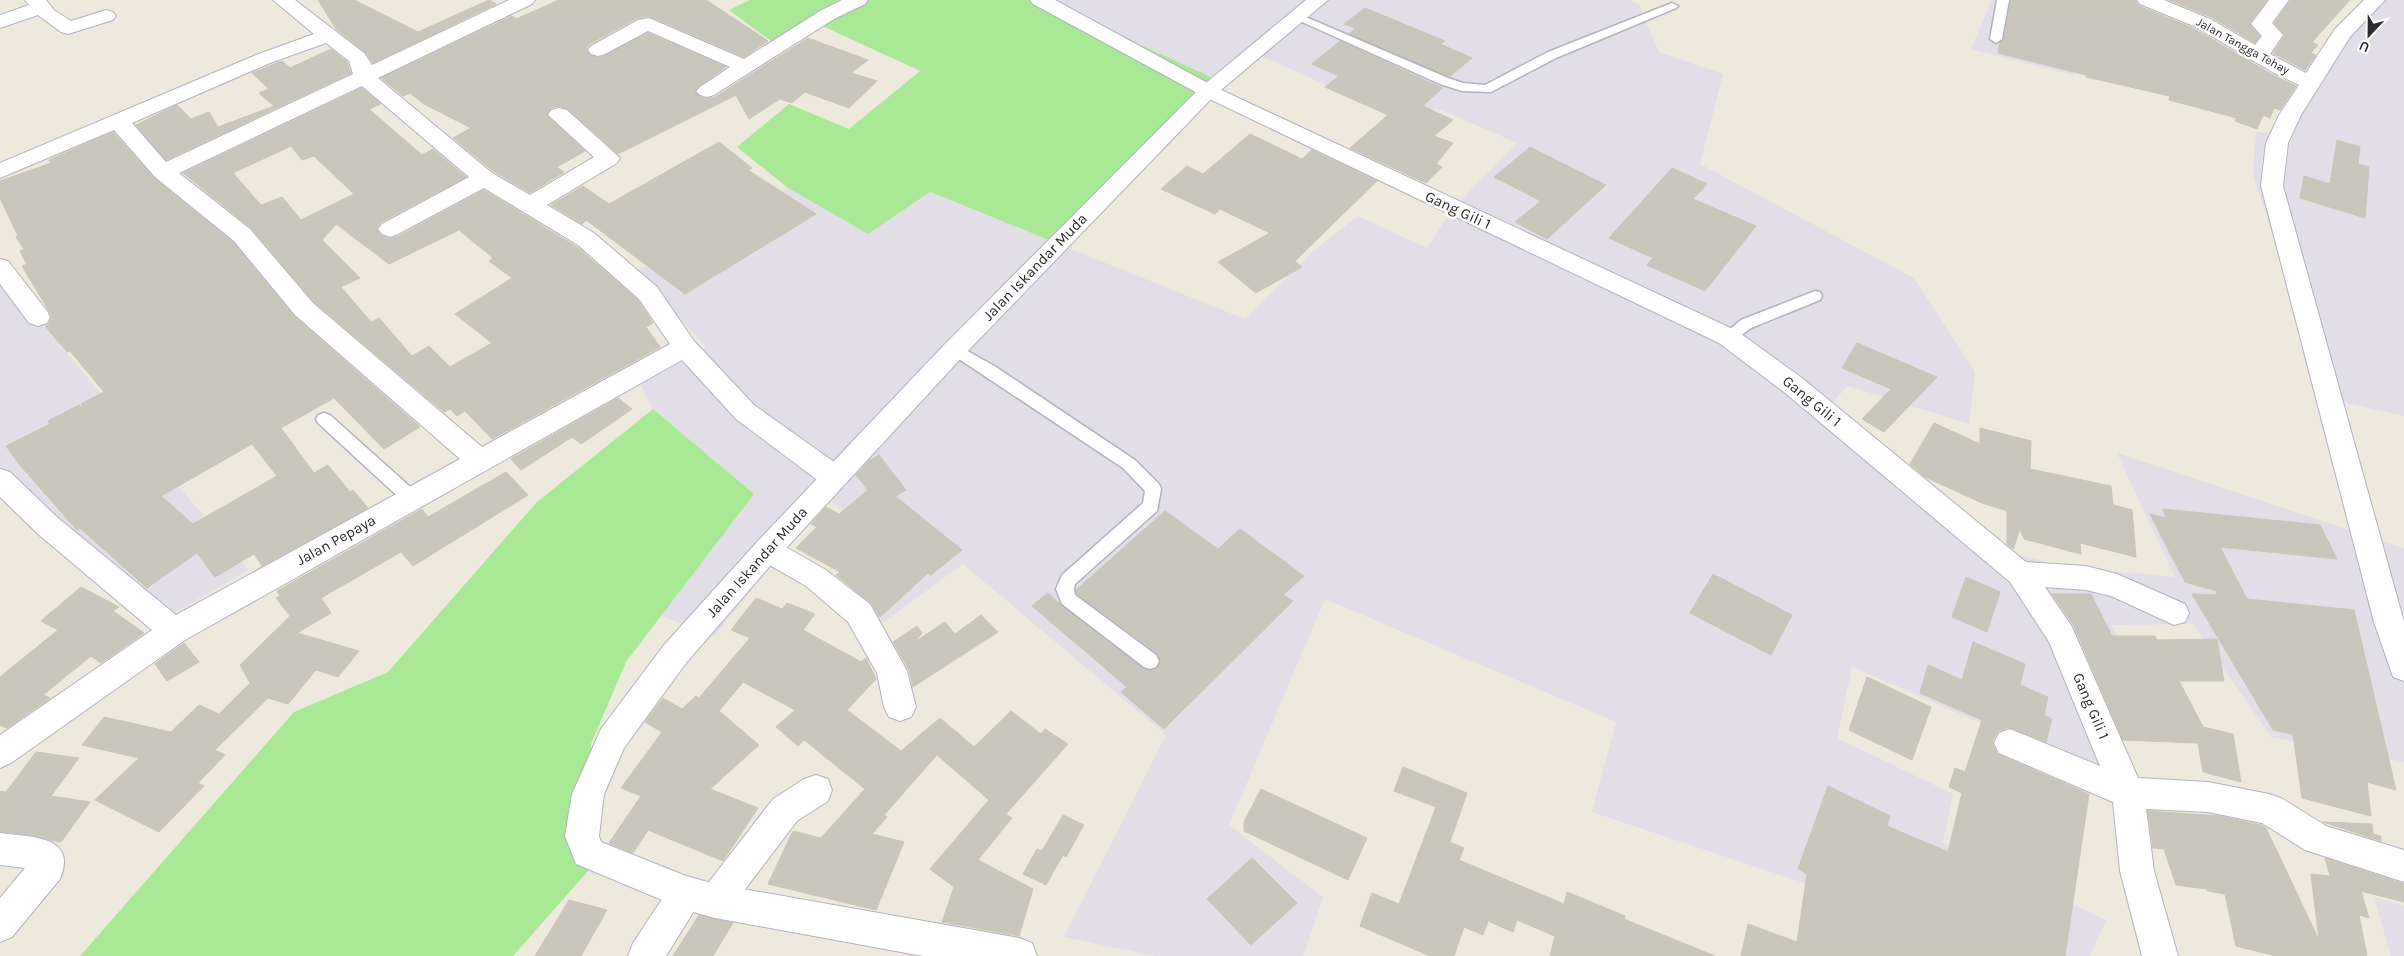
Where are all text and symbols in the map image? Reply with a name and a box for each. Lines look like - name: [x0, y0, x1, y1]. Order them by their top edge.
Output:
- north arrow: [2344, 10, 2394, 60]
- street label: Jalan Tangga Tehay: [2194, 15, 2292, 78]
- text: U: [2357, 37, 2372, 56]
- street label: Gang Gili 1: [1422, 187, 1494, 233]
- street label: Jalan Iskandar Muda: [979, 210, 1091, 324]
- street label: Gang Gili 1: [1779, 372, 1845, 430]
- street label: Jalan Iskandar Muda: [703, 503, 811, 621]
- street label: Jalan Pepaya: [293, 511, 379, 569]
- street label: Gang Gili 1: [2069, 670, 2113, 742]

